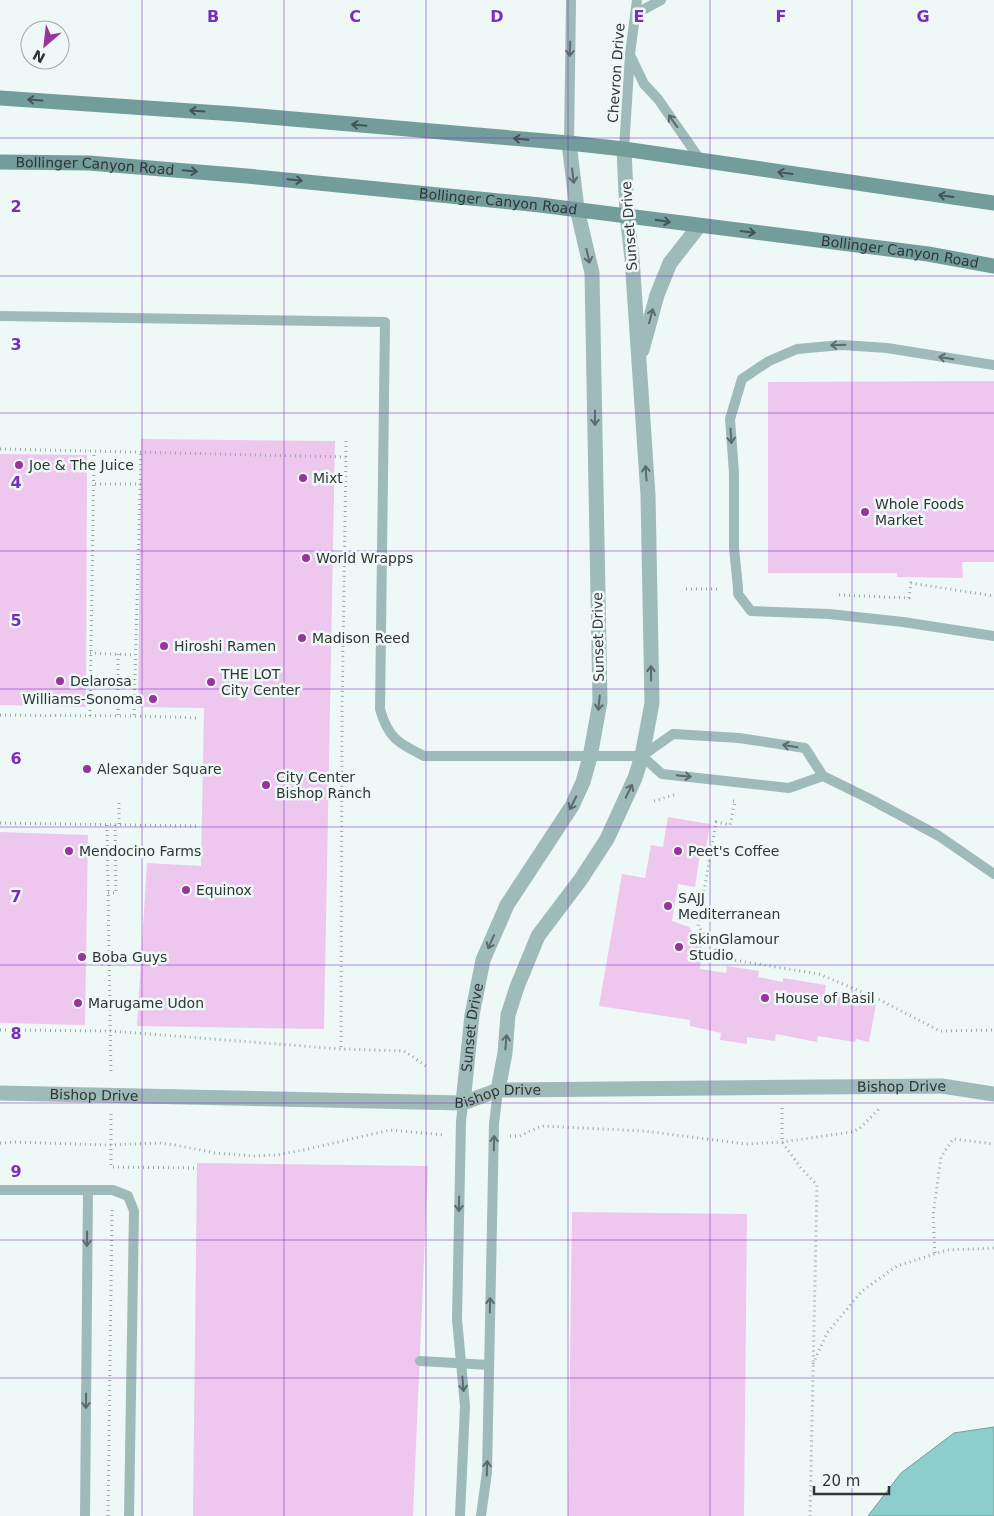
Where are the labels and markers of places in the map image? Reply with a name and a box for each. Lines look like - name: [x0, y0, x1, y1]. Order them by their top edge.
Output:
- place label: Joe & The Juice: [28, 457, 134, 473]
- marker: Joe & The Juice: [13, 459, 25, 471]
- place label: Mixt: [313, 470, 343, 486]
- marker: Mixt: [297, 472, 309, 484]
- place label: Whole Foods Market: [875, 496, 964, 528]
- marker: Whole Foods Market: [859, 506, 871, 518]
- place label: World Wrapps: [316, 550, 413, 566]
- marker: World Wrapps: [300, 552, 312, 564]
- place label: Madison Reed: [312, 630, 410, 646]
- marker: Madison Reed: [296, 632, 308, 644]
- place label: Hiroshi Ramen: [174, 638, 276, 654]
- marker: Hiroshi Ramen: [158, 640, 170, 652]
- place label: THE LOT City Center: [220, 666, 300, 698]
- place label: Delarosa: [70, 673, 132, 689]
- marker: Delarosa: [54, 675, 66, 687]
- marker: THE LOT City Center: [205, 676, 217, 688]
- place label: Williams-Sonoma: [22, 691, 143, 707]
- marker: Williams-Sonoma: [147, 693, 159, 705]
- place label: Alexander Square: [97, 761, 222, 777]
- marker: Alexander Square: [81, 763, 93, 775]
- place label: City Center Bishop Ranch: [276, 769, 371, 801]
- marker: City Center Bishop Ranch: [260, 779, 272, 791]
- place label: Mendocino Farms: [79, 843, 201, 859]
- place label: Peet's Coffee: [688, 843, 779, 859]
- marker: Mendocino Farms: [63, 845, 75, 857]
- marker: Peet's Coffee: [672, 845, 684, 857]
- place label: Equinox: [196, 882, 252, 898]
- marker: Equinox: [180, 884, 192, 896]
- place label: SAJJ Mediterranean: [678, 890, 780, 922]
- marker: SAJJ Mediterranean: [662, 900, 674, 912]
- place label: SkinGlamour Studio: [689, 931, 779, 963]
- marker: SkinGlamour Studio: [673, 941, 685, 953]
- place label: Boba Guys: [92, 949, 167, 965]
- marker: Boba Guys: [76, 951, 88, 963]
- place label: House of Basil: [775, 990, 875, 1006]
- marker: House of Basil: [759, 992, 771, 1004]
- place label: Marugame Udon: [88, 995, 204, 1011]
- marker: Marugame Udon: [72, 997, 84, 1009]

